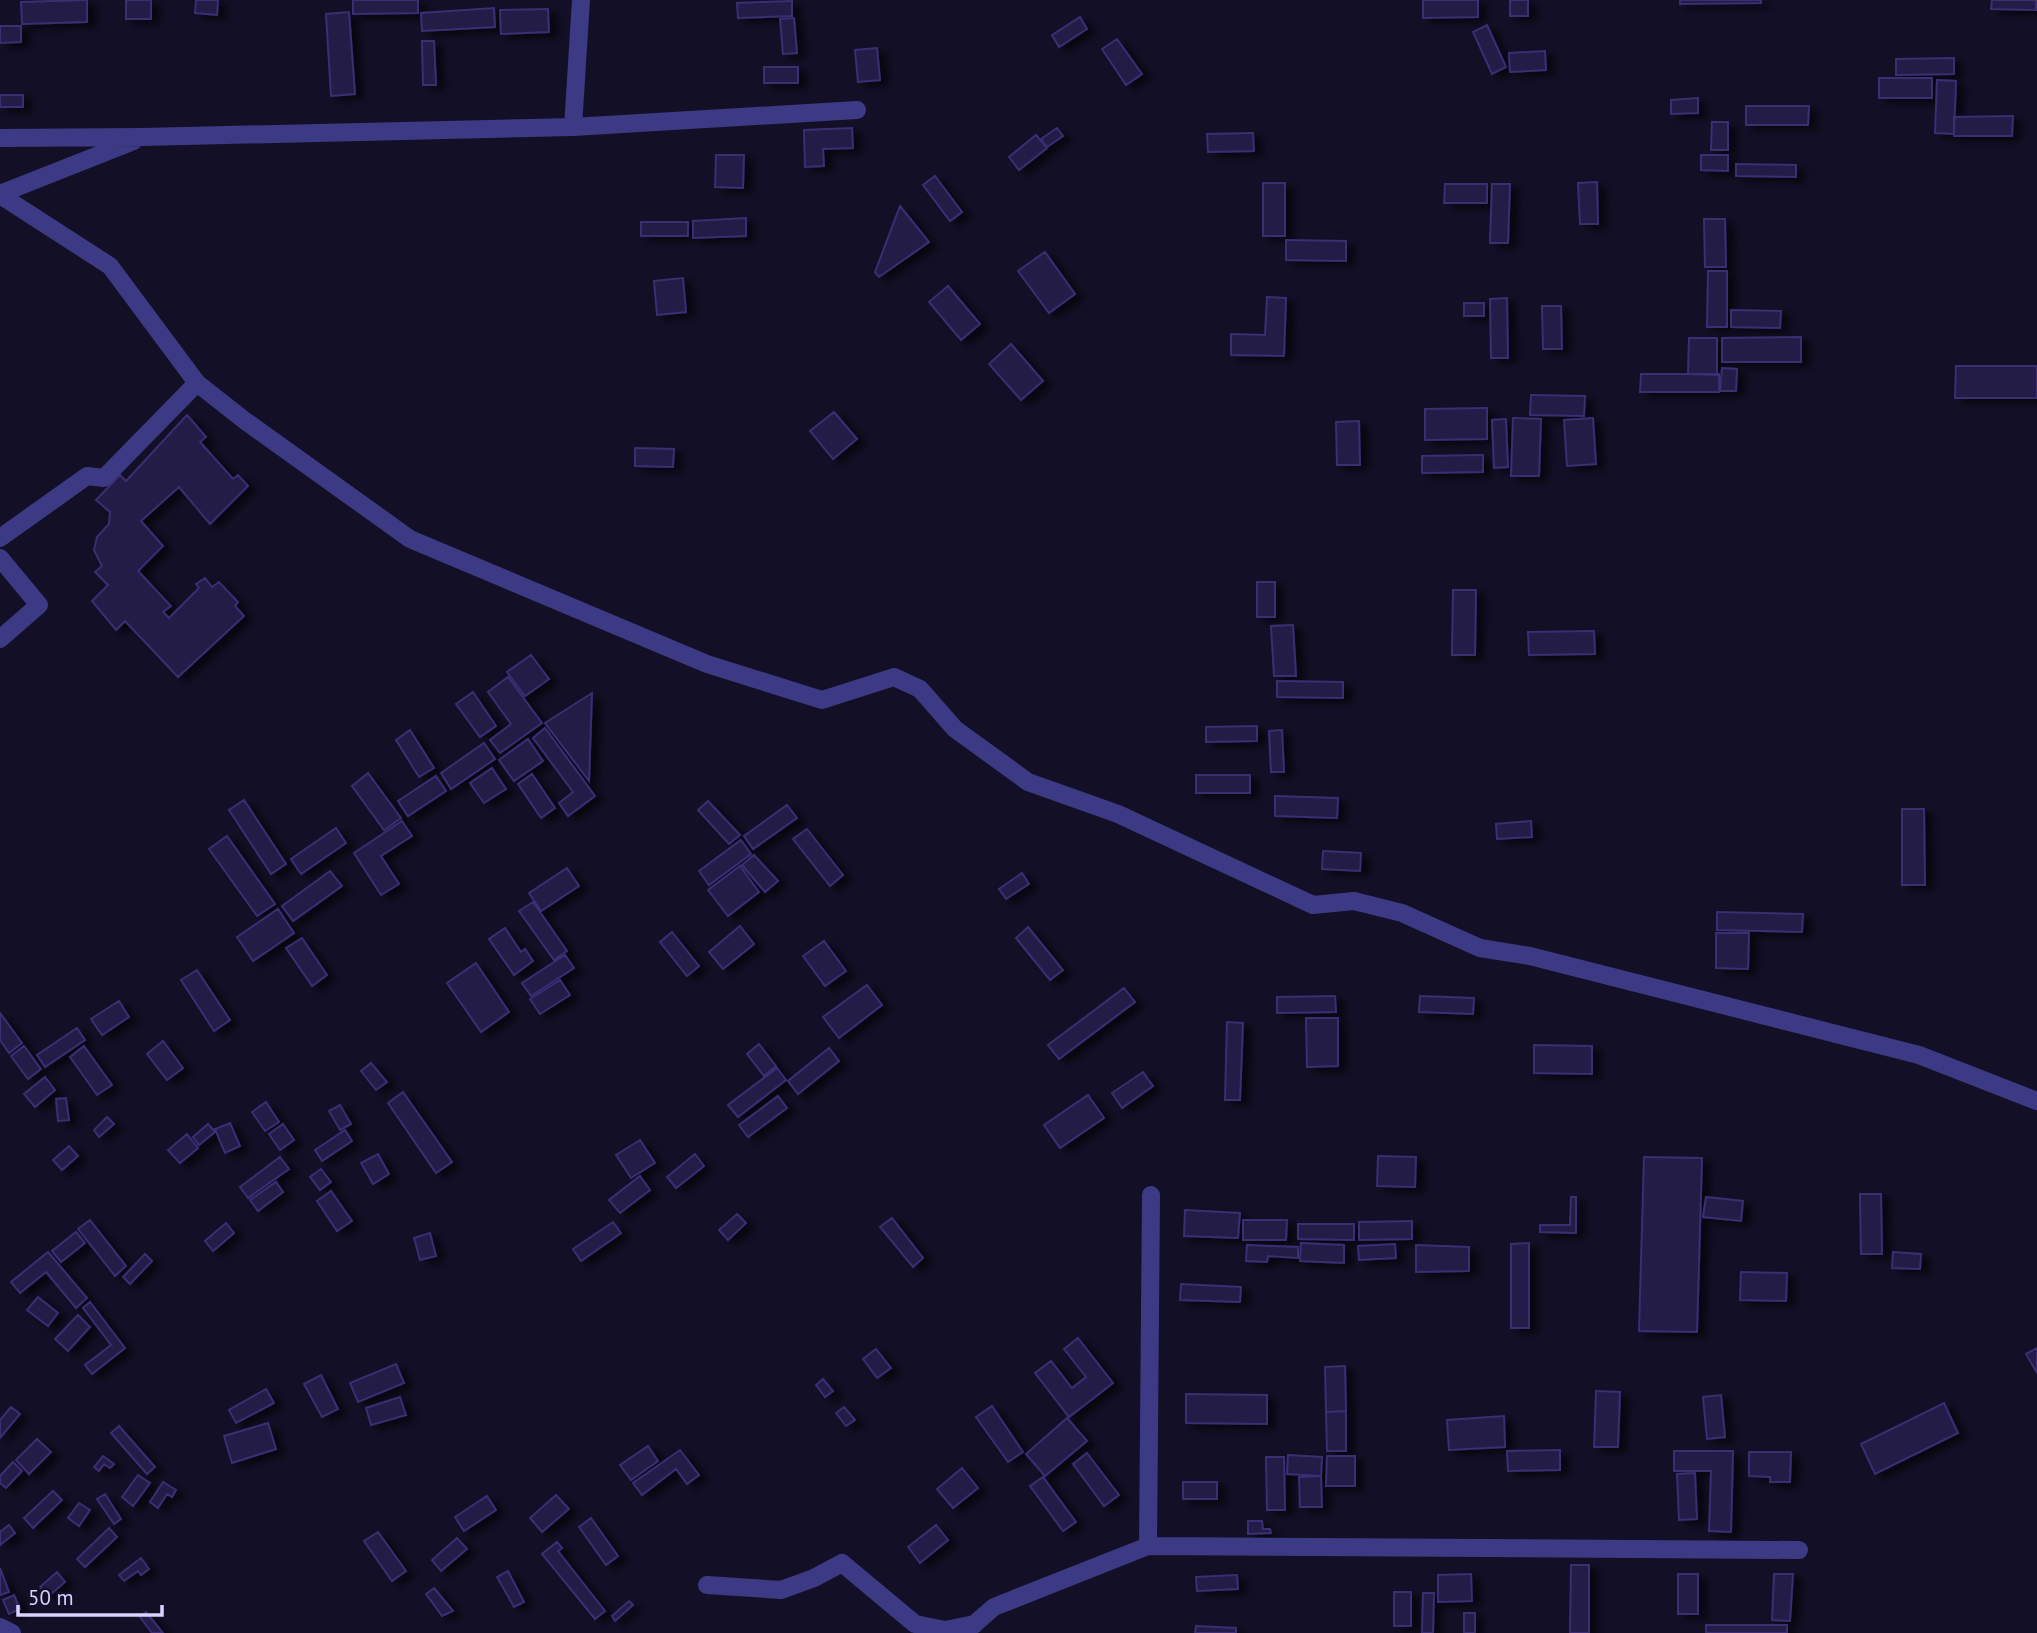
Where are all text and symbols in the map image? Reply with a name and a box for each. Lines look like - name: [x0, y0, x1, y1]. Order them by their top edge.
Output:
- scale bar: [18, 1574, 161, 1618]
- text: 50 m: [28, 1584, 74, 1611]

